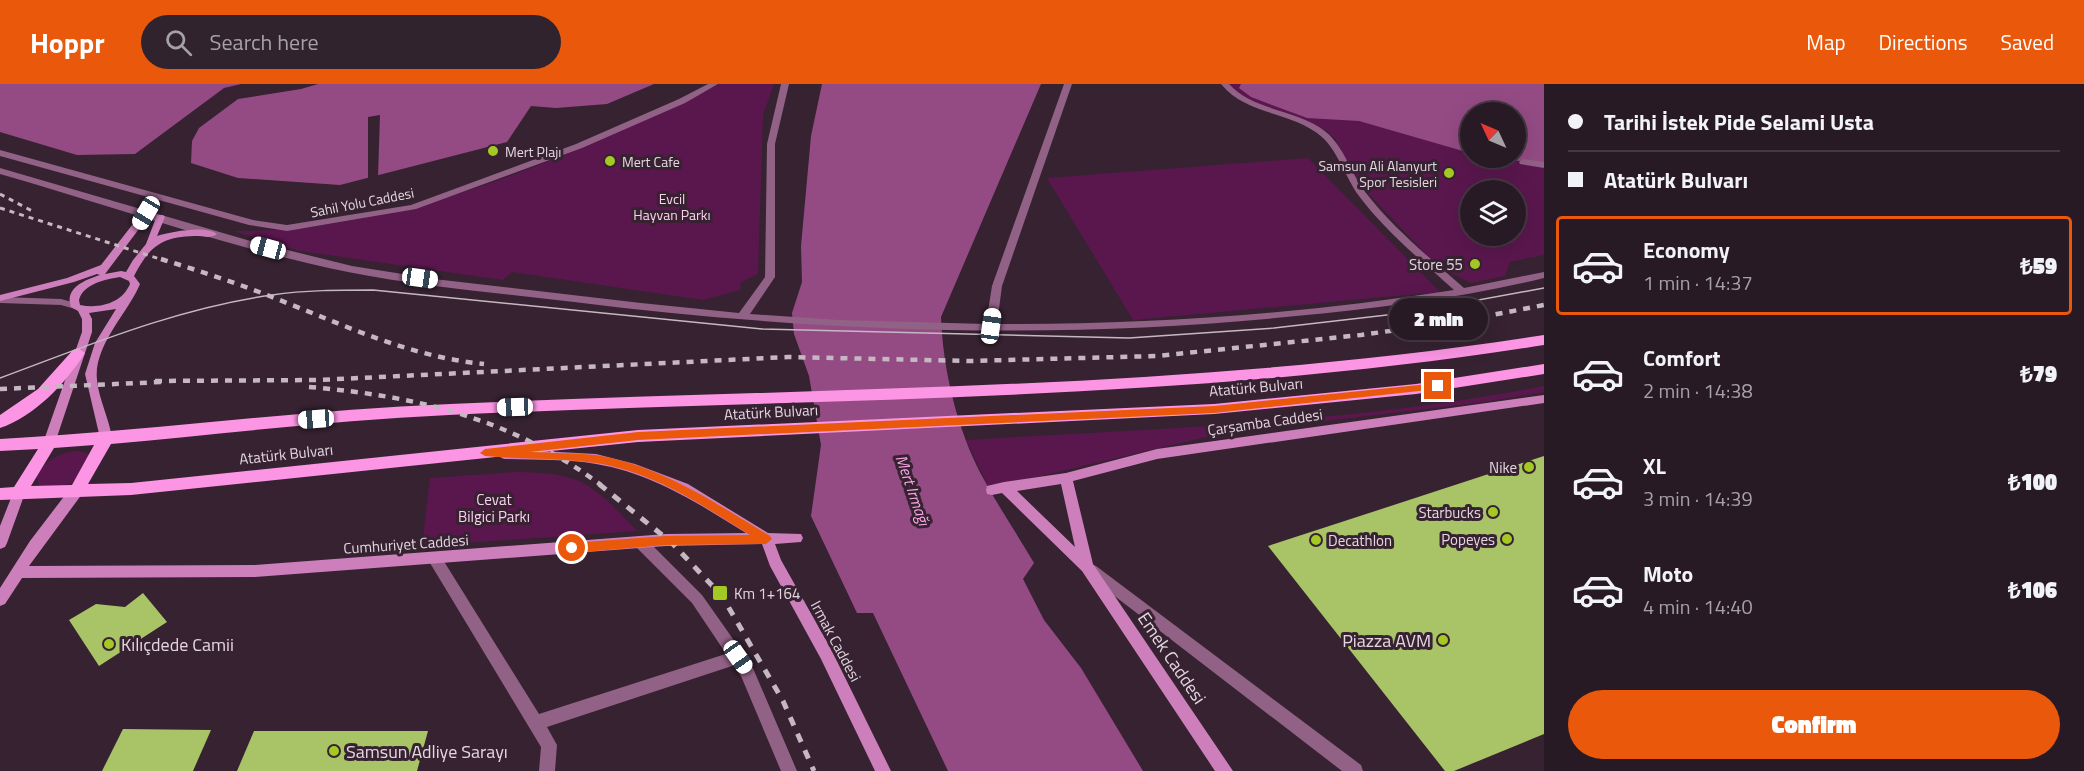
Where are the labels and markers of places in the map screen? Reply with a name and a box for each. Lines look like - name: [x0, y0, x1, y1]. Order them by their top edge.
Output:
- place label: Mert Plajı: [505, 141, 561, 162]
- marker: Mert Plajı: [486, 144, 500, 158]
- place label: Mert Cafe: [622, 151, 680, 172]
- marker: Mert Cafe: [603, 154, 617, 168]
- place label: Samsun Ali Alanyurt Spor Tesisleri: [1318, 155, 1437, 192]
- marker: Samsun Ali Alanyurt Spor Tesisleri: [1442, 166, 1456, 180]
- place label: Store 55: [1409, 253, 1463, 276]
- marker: Store 55: [1468, 257, 1482, 271]
- place label: Nike: [1489, 456, 1517, 479]
- marker: Nike: [1522, 460, 1536, 474]
- place label: Starbucks: [1418, 501, 1481, 524]
- marker: Starbucks: [1486, 505, 1500, 519]
- place label: Popeyes: [1441, 528, 1495, 551]
- place label: Decathlon: [1328, 529, 1392, 552]
- marker: Popeyes: [1500, 532, 1514, 546]
- marker: Decathlon: [1309, 533, 1323, 547]
- place label: Km 1+164: [734, 582, 800, 605]
- marker: Km 1+164: [711, 584, 729, 602]
- place label: Piazza AVM: [1342, 627, 1431, 654]
- place label: Kılıçdede Camii: [121, 631, 234, 658]
- marker: Piazza AVM: [1436, 633, 1450, 647]
- marker: Kılıçdede Camii: [102, 637, 116, 651]
- place label: Samsun Adliye Sarayı: [346, 738, 508, 765]
- marker: Samsun Adliye Sarayı: [327, 744, 341, 758]

